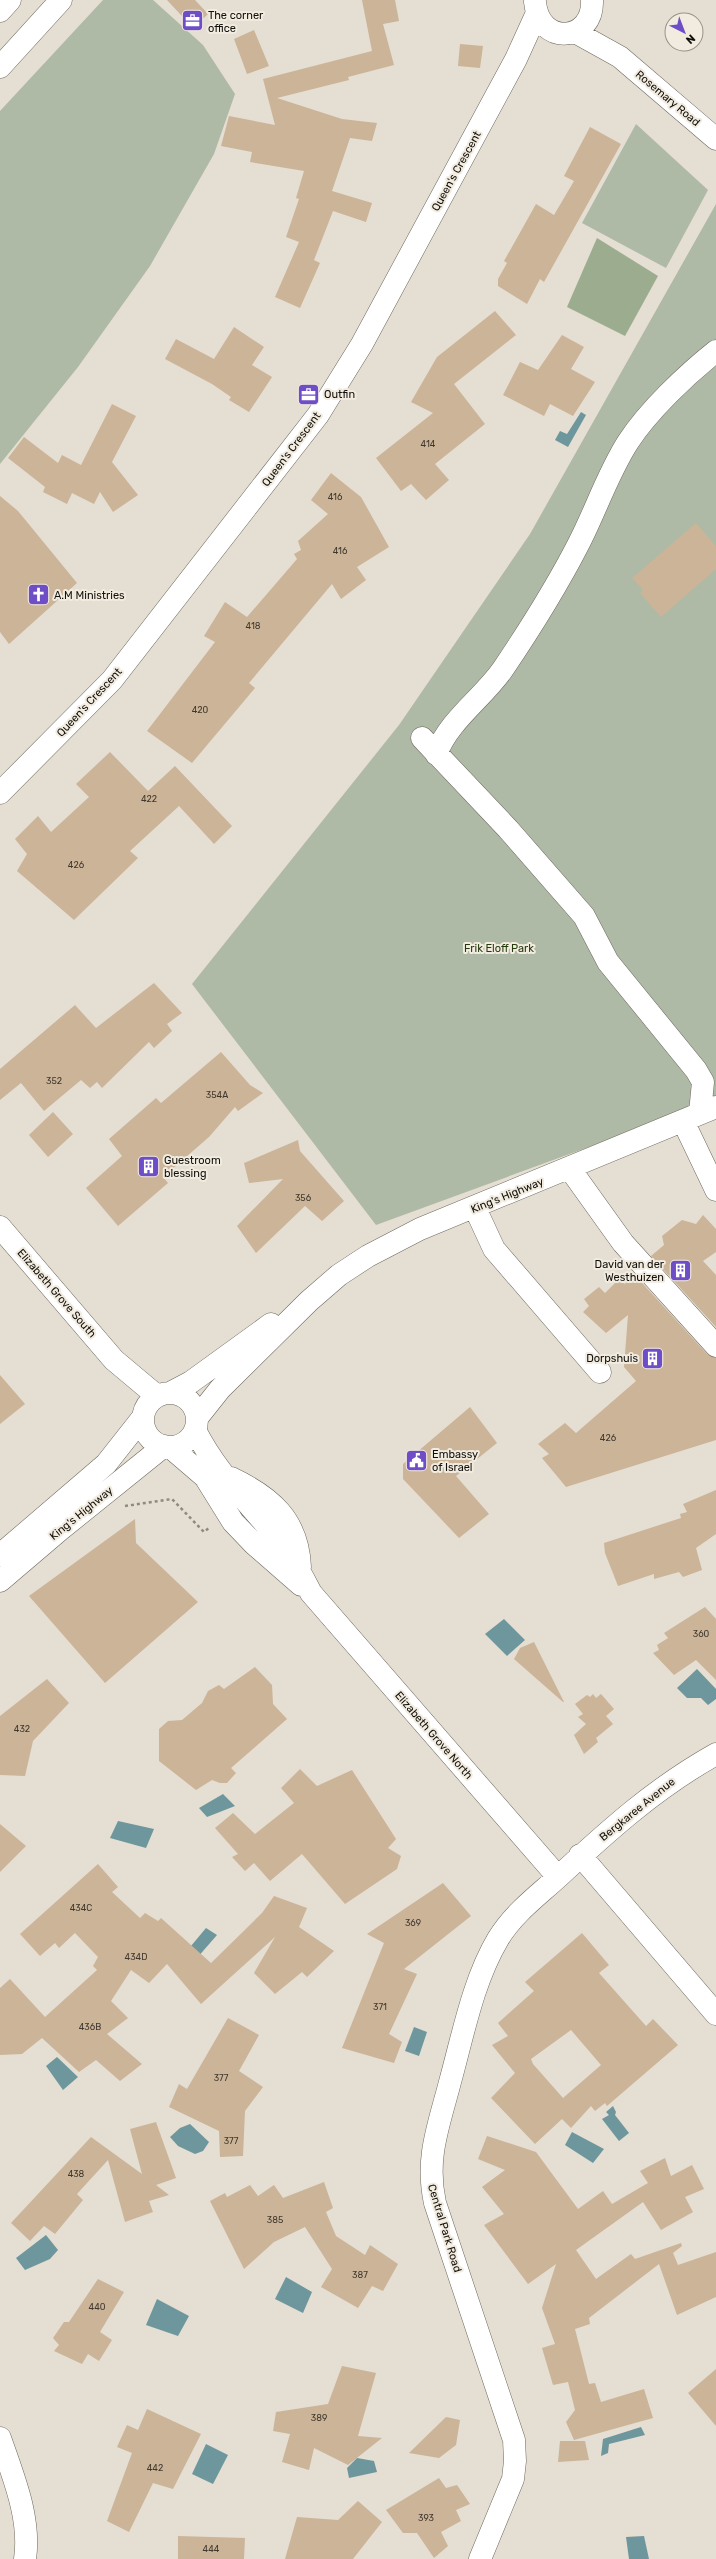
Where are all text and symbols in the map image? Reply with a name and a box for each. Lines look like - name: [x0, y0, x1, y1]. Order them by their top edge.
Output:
- office icon: The corner office: [180, 8, 206, 34]
- place label: The corner office: [208, 9, 264, 35]
- north arrow: [664, 12, 704, 52]
- text: N: [683, 32, 698, 47]
- street label: Rosemary Road: [633, 68, 702, 129]
- street label: Queen's Crescent: [429, 128, 484, 214]
- office icon: Outfin: [295, 381, 321, 407]
- place label: Outfin: [324, 388, 355, 401]
- street label: Queen's Crescent: [259, 409, 324, 489]
- house number: 414: [421, 439, 436, 449]
- house number: 416: [328, 492, 343, 502]
- house number: 416: [333, 546, 348, 556]
- church icon: A.M Ministries: [25, 582, 51, 608]
- place label: A.M Ministries: [54, 589, 125, 602]
- house number: 418: [246, 621, 261, 631]
- street label: Queen's Crescent: [54, 665, 125, 740]
- house number: 420: [192, 705, 209, 715]
- house number: 422: [141, 794, 157, 804]
- house number: 426: [68, 860, 85, 870]
- park label: Frik Eloff Park: [464, 942, 534, 955]
- house number: 352: [46, 1076, 62, 1086]
- house number: 354A: [206, 1090, 228, 1100]
- building icon: Guestroom blessing: [135, 1153, 161, 1179]
- place label: Guestroom blessing: [164, 1154, 221, 1180]
- street label: King's Highway: [469, 1175, 545, 1216]
- house number: 356: [295, 1193, 312, 1203]
- street label: Elizabeth Grove South: [15, 1246, 99, 1340]
- building icon: David van der Westhuizen: [667, 1257, 693, 1283]
- place label: David van der Westhuizen: [595, 1258, 665, 1284]
- building icon: Dorpshuis: [640, 1345, 666, 1371]
- place label: Dorpshuis: [586, 1352, 638, 1365]
- house number: 426: [600, 1433, 617, 1443]
- public building icon: Embassy of Israel: [404, 1447, 430, 1473]
- place label: Embassy of Israel: [432, 1448, 478, 1474]
- street label: King's Highway: [47, 1484, 115, 1543]
- house number: 360: [693, 1629, 710, 1639]
- street label: Elizabeth Grove North: [392, 1689, 475, 1782]
- house number: 432: [14, 1724, 30, 1734]
- street label: Bergkaree Avenue: [597, 1775, 678, 1844]
- house number: 434C: [70, 1903, 92, 1913]
- house number: 369: [405, 1918, 421, 1928]
- house number: 434D: [125, 1952, 147, 1962]
- house number: 371: [373, 2002, 387, 2012]
- house number: 436B: [79, 2022, 101, 2032]
- house number: 377: [214, 2073, 229, 2083]
- house number: 377: [224, 2136, 239, 2146]
- house number: 438: [68, 2169, 85, 2179]
- street label: Central Park Road: [425, 2183, 464, 2274]
- house number: 385: [267, 2215, 283, 2225]
- house number: 387: [352, 2270, 368, 2280]
- house number: 440: [89, 2302, 106, 2312]
- house number: 389: [311, 2413, 327, 2423]
- house number: 442: [147, 2463, 163, 2473]
- house number: 393: [418, 2513, 434, 2523]
- house number: 444: [203, 2544, 220, 2554]

